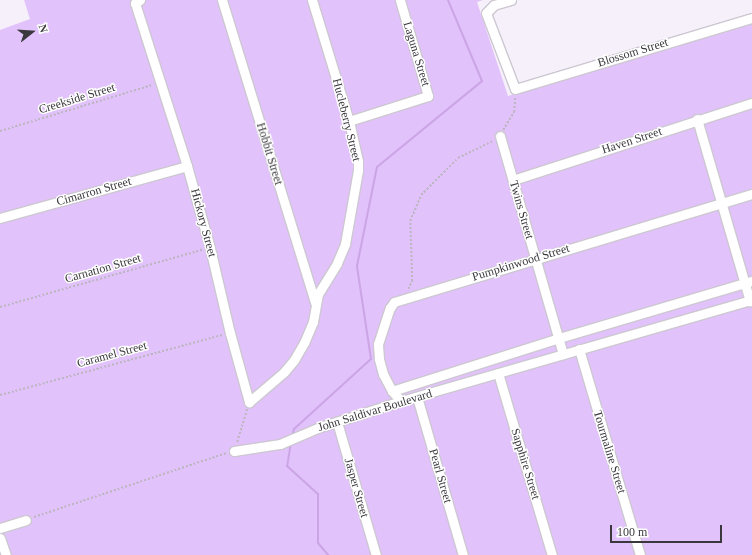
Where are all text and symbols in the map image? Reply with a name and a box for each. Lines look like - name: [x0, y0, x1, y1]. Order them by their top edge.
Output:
- north arrow: [12, 12, 52, 52]
- street label: Laguna Street: [399, 20, 433, 88]
- text: N: [37, 23, 50, 34]
- street label: Blossom Street: [596, 35, 670, 71]
- street label: Hucleberry Street: [329, 77, 363, 163]
- street label: Creekside Street: [37, 81, 117, 117]
- street label: Hobbit Street: [253, 121, 285, 187]
- street label: Haven Street: [600, 125, 664, 157]
- street label: Cimarron Street: [55, 174, 133, 210]
- street label: Twins Street: [506, 179, 536, 241]
- street label: Hickory Street: [187, 187, 219, 259]
- street label: Pumpkinwood Street: [471, 241, 571, 285]
- street label: Carnation Street: [63, 251, 143, 287]
- street label: Caramel Street: [76, 339, 148, 371]
- street label: John Saldivar Boulevard: [316, 387, 434, 435]
- street label: Tourmaline Street: [590, 409, 628, 495]
- street label: Sapphire Street: [507, 427, 543, 501]
- street label: Pearl Street: [425, 447, 455, 505]
- street label: Jasper Street: [341, 457, 371, 519]
- scale bar: [612, 517, 724, 543]
- text: 100 m: [617, 525, 647, 539]

